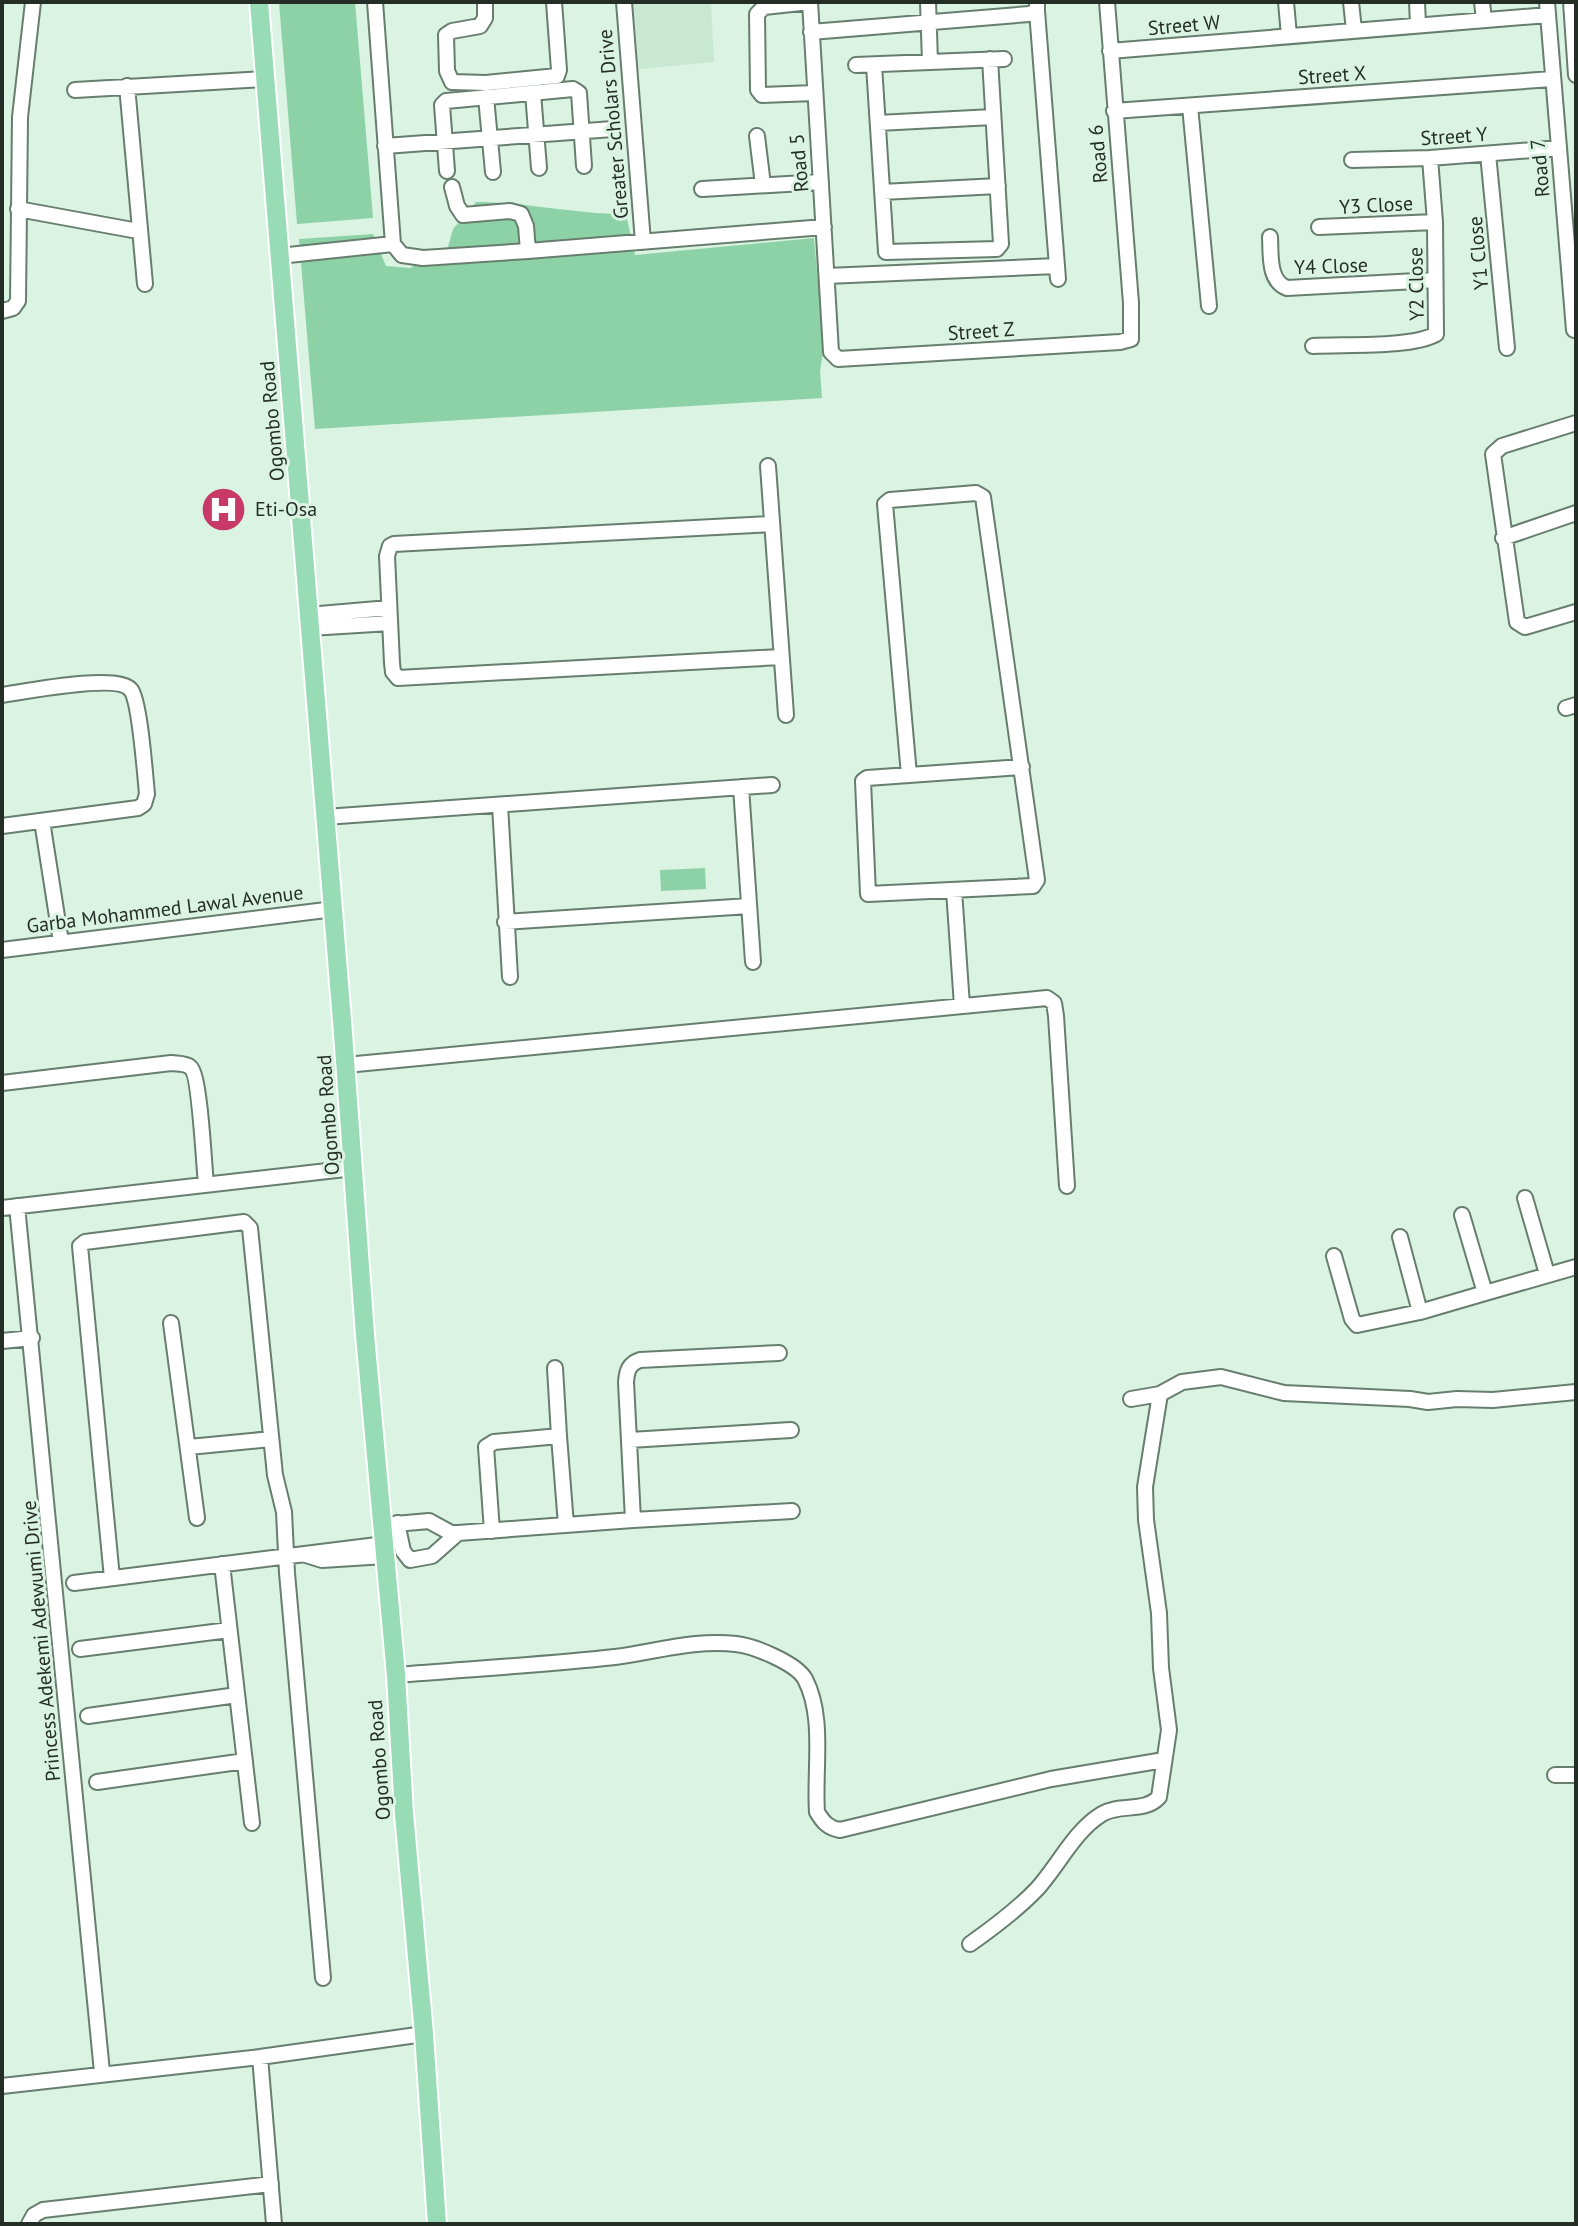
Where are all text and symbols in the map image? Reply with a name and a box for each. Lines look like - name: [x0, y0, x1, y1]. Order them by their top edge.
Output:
- street label: Street W: [1147, 9, 1222, 41]
- street label: Greater Scholars Drive: [592, 28, 634, 220]
- street label: Street X: [1297, 60, 1367, 90]
- street label: Street Y: [1420, 121, 1489, 151]
- street label: Road 6: [1082, 124, 1114, 184]
- street label: Road 5: [783, 133, 815, 193]
- street label: Road 7: [1524, 138, 1556, 198]
- street label: Y3 Close: [1338, 190, 1414, 220]
- street label: Y1 Close: [1462, 215, 1494, 291]
- street label: Y2 Close: [1402, 247, 1430, 321]
- street label: Y4 Close: [1294, 252, 1368, 280]
- street label: Street Z: [947, 316, 1015, 346]
- street label: Ogombo Road: [254, 360, 290, 482]
- hospital icon: Eti-Osa: [200, 485, 248, 533]
- place label: Eti-Osa: [255, 496, 317, 522]
- street label: Garba Mohammed Lawal Avenue: [25, 879, 305, 939]
- street label: Ogombo Road: [311, 1054, 345, 1176]
- street label: Princess Adekemi Adewumi Drive: [16, 1499, 66, 1783]
- street label: Ogombo Road: [362, 1699, 396, 1821]

